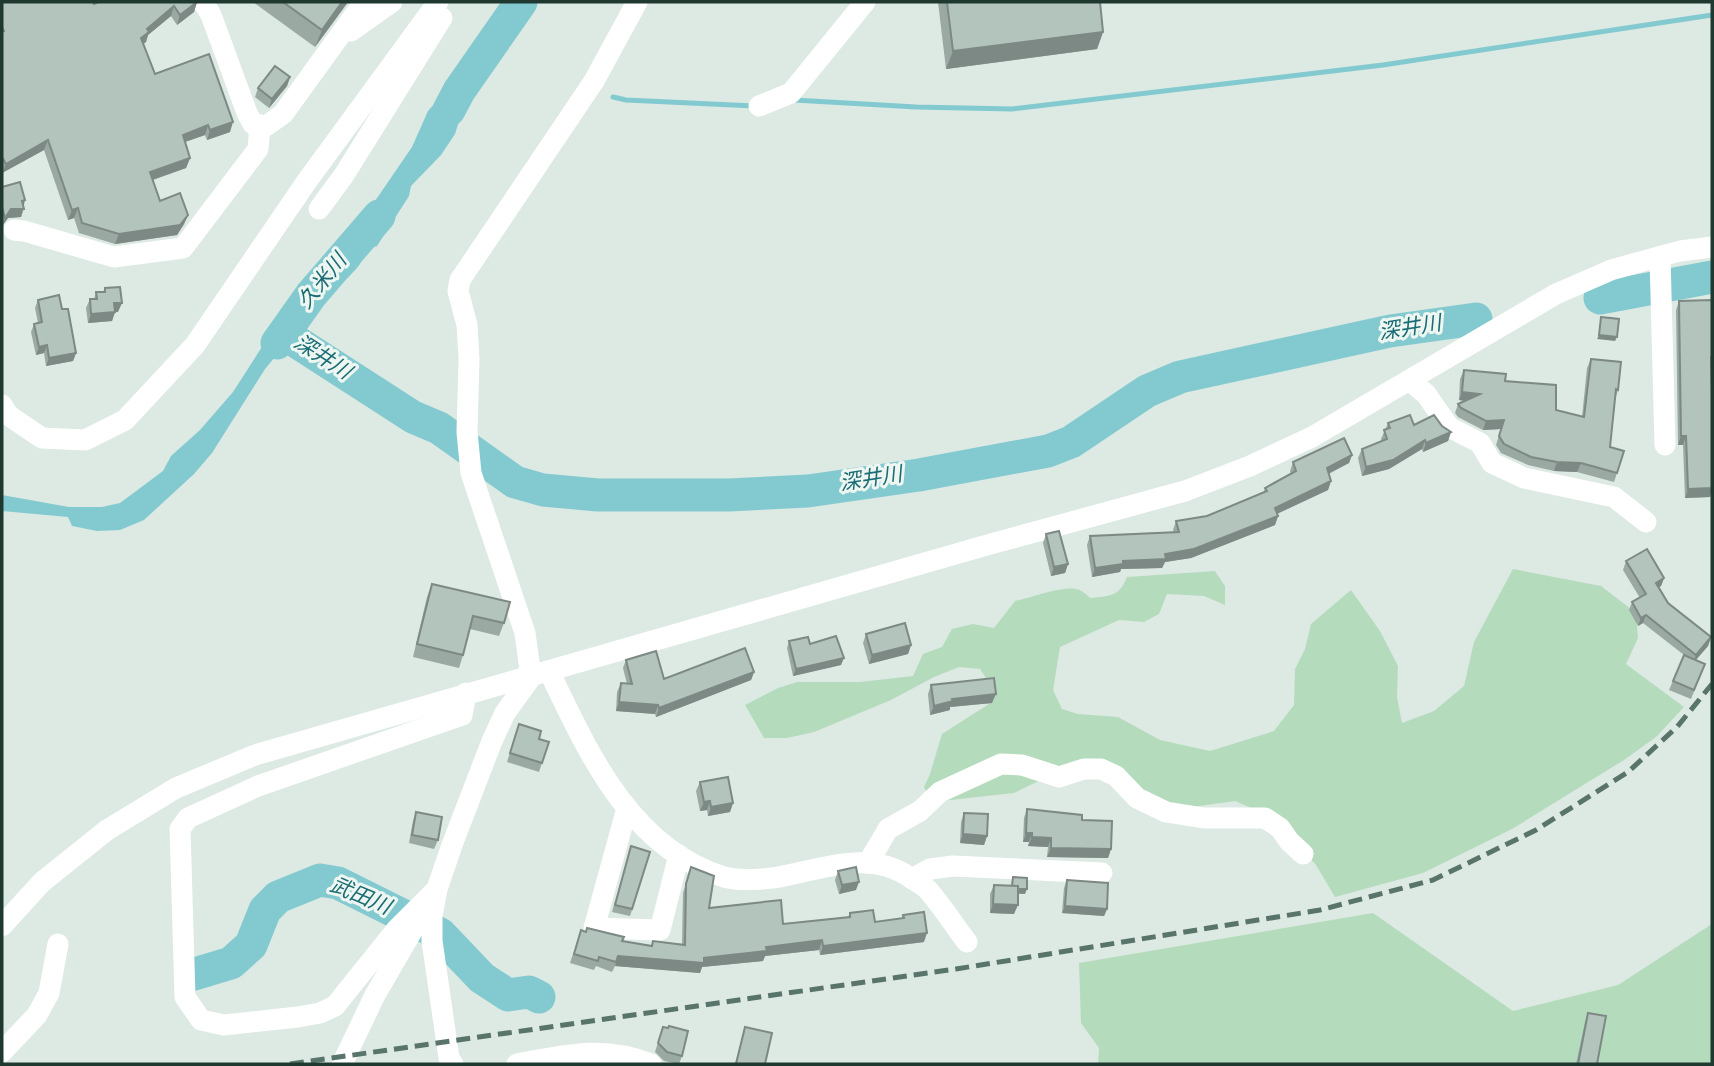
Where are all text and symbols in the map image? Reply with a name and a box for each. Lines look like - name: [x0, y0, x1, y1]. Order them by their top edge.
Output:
- water label: 久米川: [293, 247, 355, 315]
- water label: 深井川: [1377, 310, 1445, 347]
- water label: 深井川: [288, 330, 357, 388]
- water label: 深井川: [838, 461, 906, 498]
- water label: 武田川: [326, 872, 396, 923]

